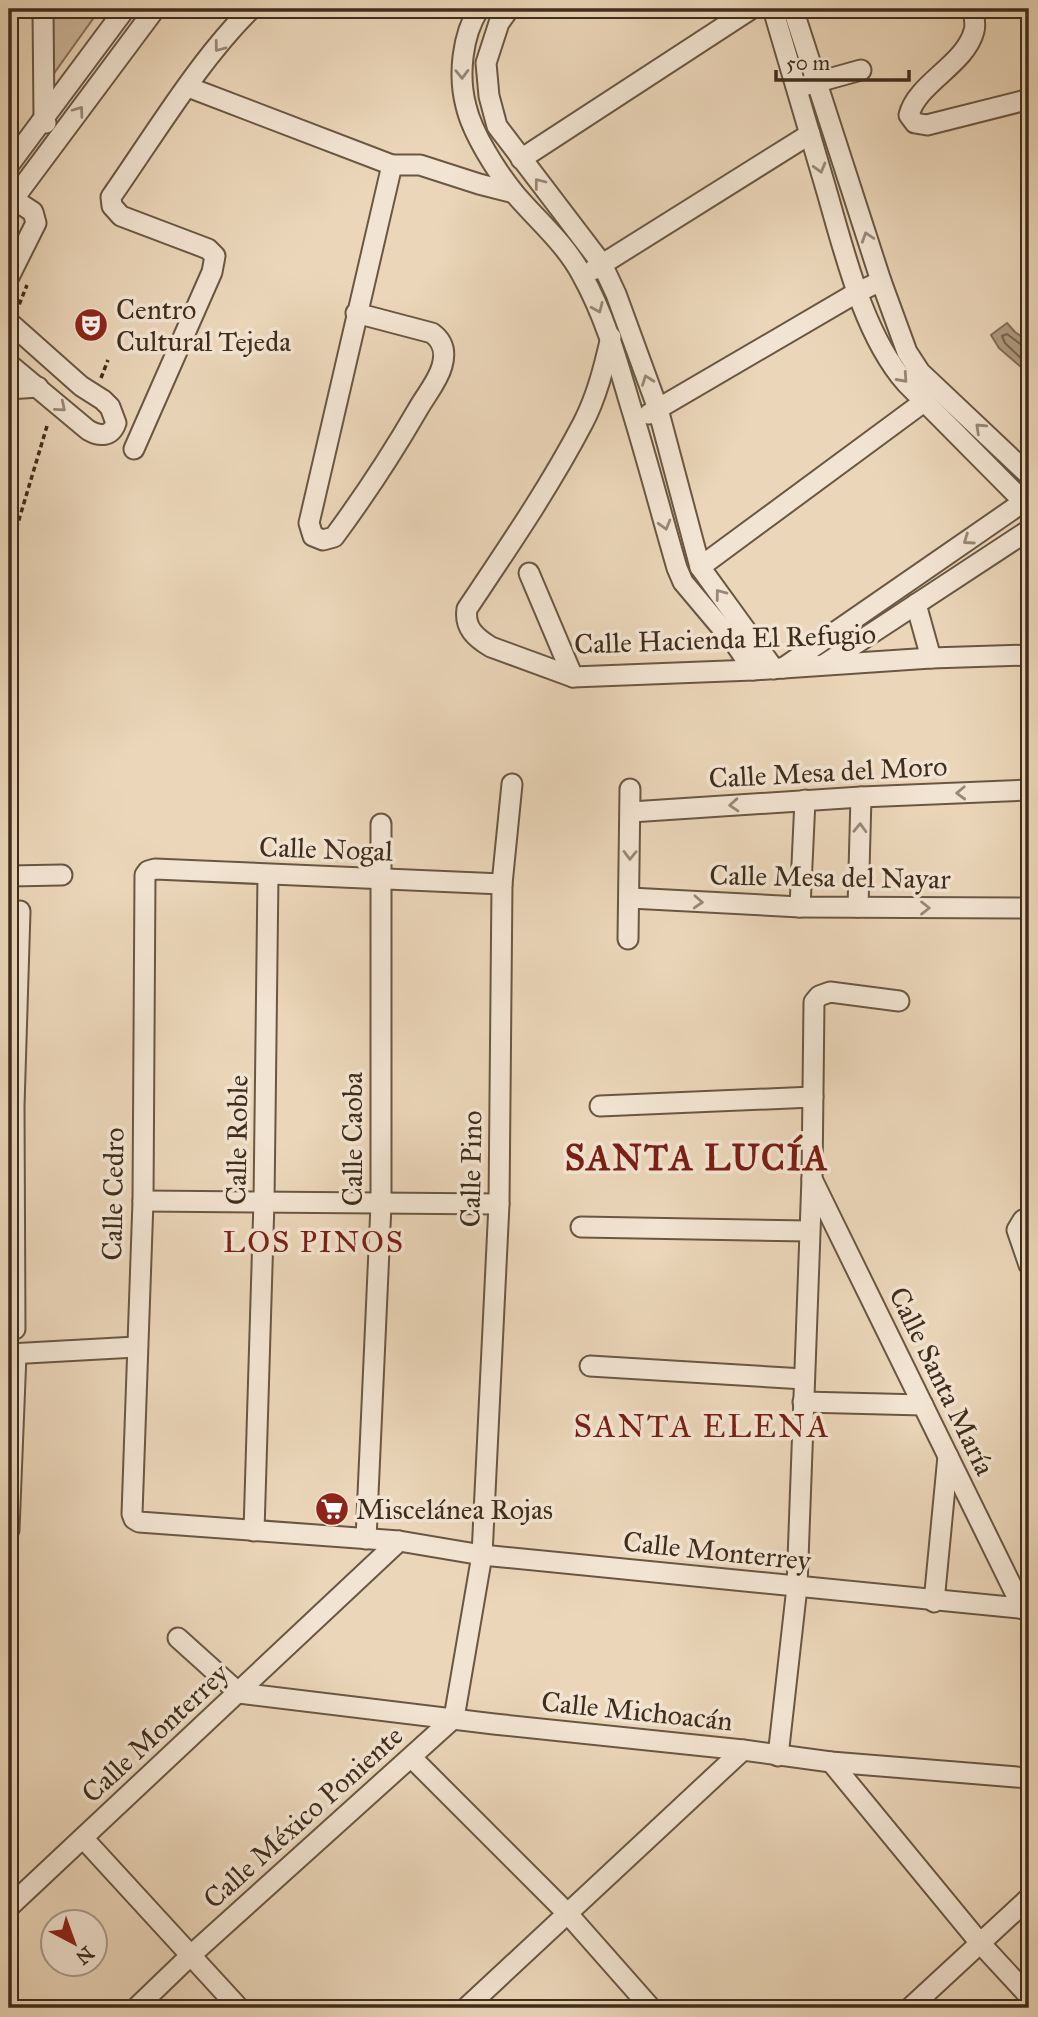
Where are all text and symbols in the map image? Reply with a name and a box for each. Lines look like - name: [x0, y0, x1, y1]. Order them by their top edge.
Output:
- scale bar: [776, 38, 908, 82]
- one-way arrow: [214, 39, 227, 51]
- text: 50 m: [786, 50, 831, 76]
- one-way arrow: [454, 69, 469, 80]
- one-way arrow: [71, 106, 84, 119]
- one-way arrow: [812, 162, 826, 174]
- one-way arrow: [535, 178, 548, 191]
- one-way arrow: [861, 231, 875, 243]
- place label: Centro Cultural Tejeda: [116, 292, 291, 359]
- one-way arrow: [590, 301, 604, 314]
- theatre icon: Centro Cultural Tejeda: [72, 306, 110, 344]
- one-way arrow: [894, 370, 907, 383]
- one-way arrow: [641, 375, 655, 387]
- one-way arrow: [53, 399, 66, 411]
- one-way arrow: [975, 423, 988, 436]
- one-way arrow: [656, 519, 671, 531]
- one-way arrow: [963, 532, 976, 544]
- one-way arrow: [716, 589, 729, 601]
- street label: Calle Hacienda El Refugio: [573, 616, 877, 662]
- street label: Calle Mesa del Moro: [708, 748, 948, 796]
- one-way arrow: [955, 785, 966, 800]
- one-way arrow: [728, 797, 739, 812]
- one-way arrow: [853, 822, 868, 833]
- street label: Calle Nogal: [259, 829, 394, 869]
- one-way arrow: [622, 850, 638, 861]
- street label: Calle Mesa del Nayar: [709, 857, 951, 897]
- one-way arrow: [693, 894, 704, 909]
- one-way arrow: [920, 900, 931, 915]
- street label: Calle Caoba: [335, 1072, 370, 1206]
- street label: Calle Roble: [218, 1075, 256, 1205]
- street label: Calle Pino: [452, 1110, 490, 1228]
- street label: Calle Cedro: [94, 1127, 132, 1261]
- district label: SANTA LUCÍA: [565, 1134, 829, 1180]
- district label: LOS PINOS: [223, 1224, 405, 1260]
- street label: Calle Santa María: [881, 1281, 1003, 1481]
- district label: SANTA ELENA: [574, 1407, 830, 1446]
- supermarket icon: Miscelánea Rojas: [313, 1490, 351, 1528]
- place label: Miscelánea Rojas: [356, 1492, 553, 1527]
- street label: Calle Monterrey: [621, 1524, 813, 1578]
- street label: Calle Monterrey: [74, 1655, 237, 1810]
- street label: Calle Michoacán: [540, 1684, 734, 1738]
- street label: Calle México Poniente: [196, 1718, 410, 1916]
- north arrow: [38, 1909, 108, 1979]
- text: N: [71, 1941, 98, 1969]

